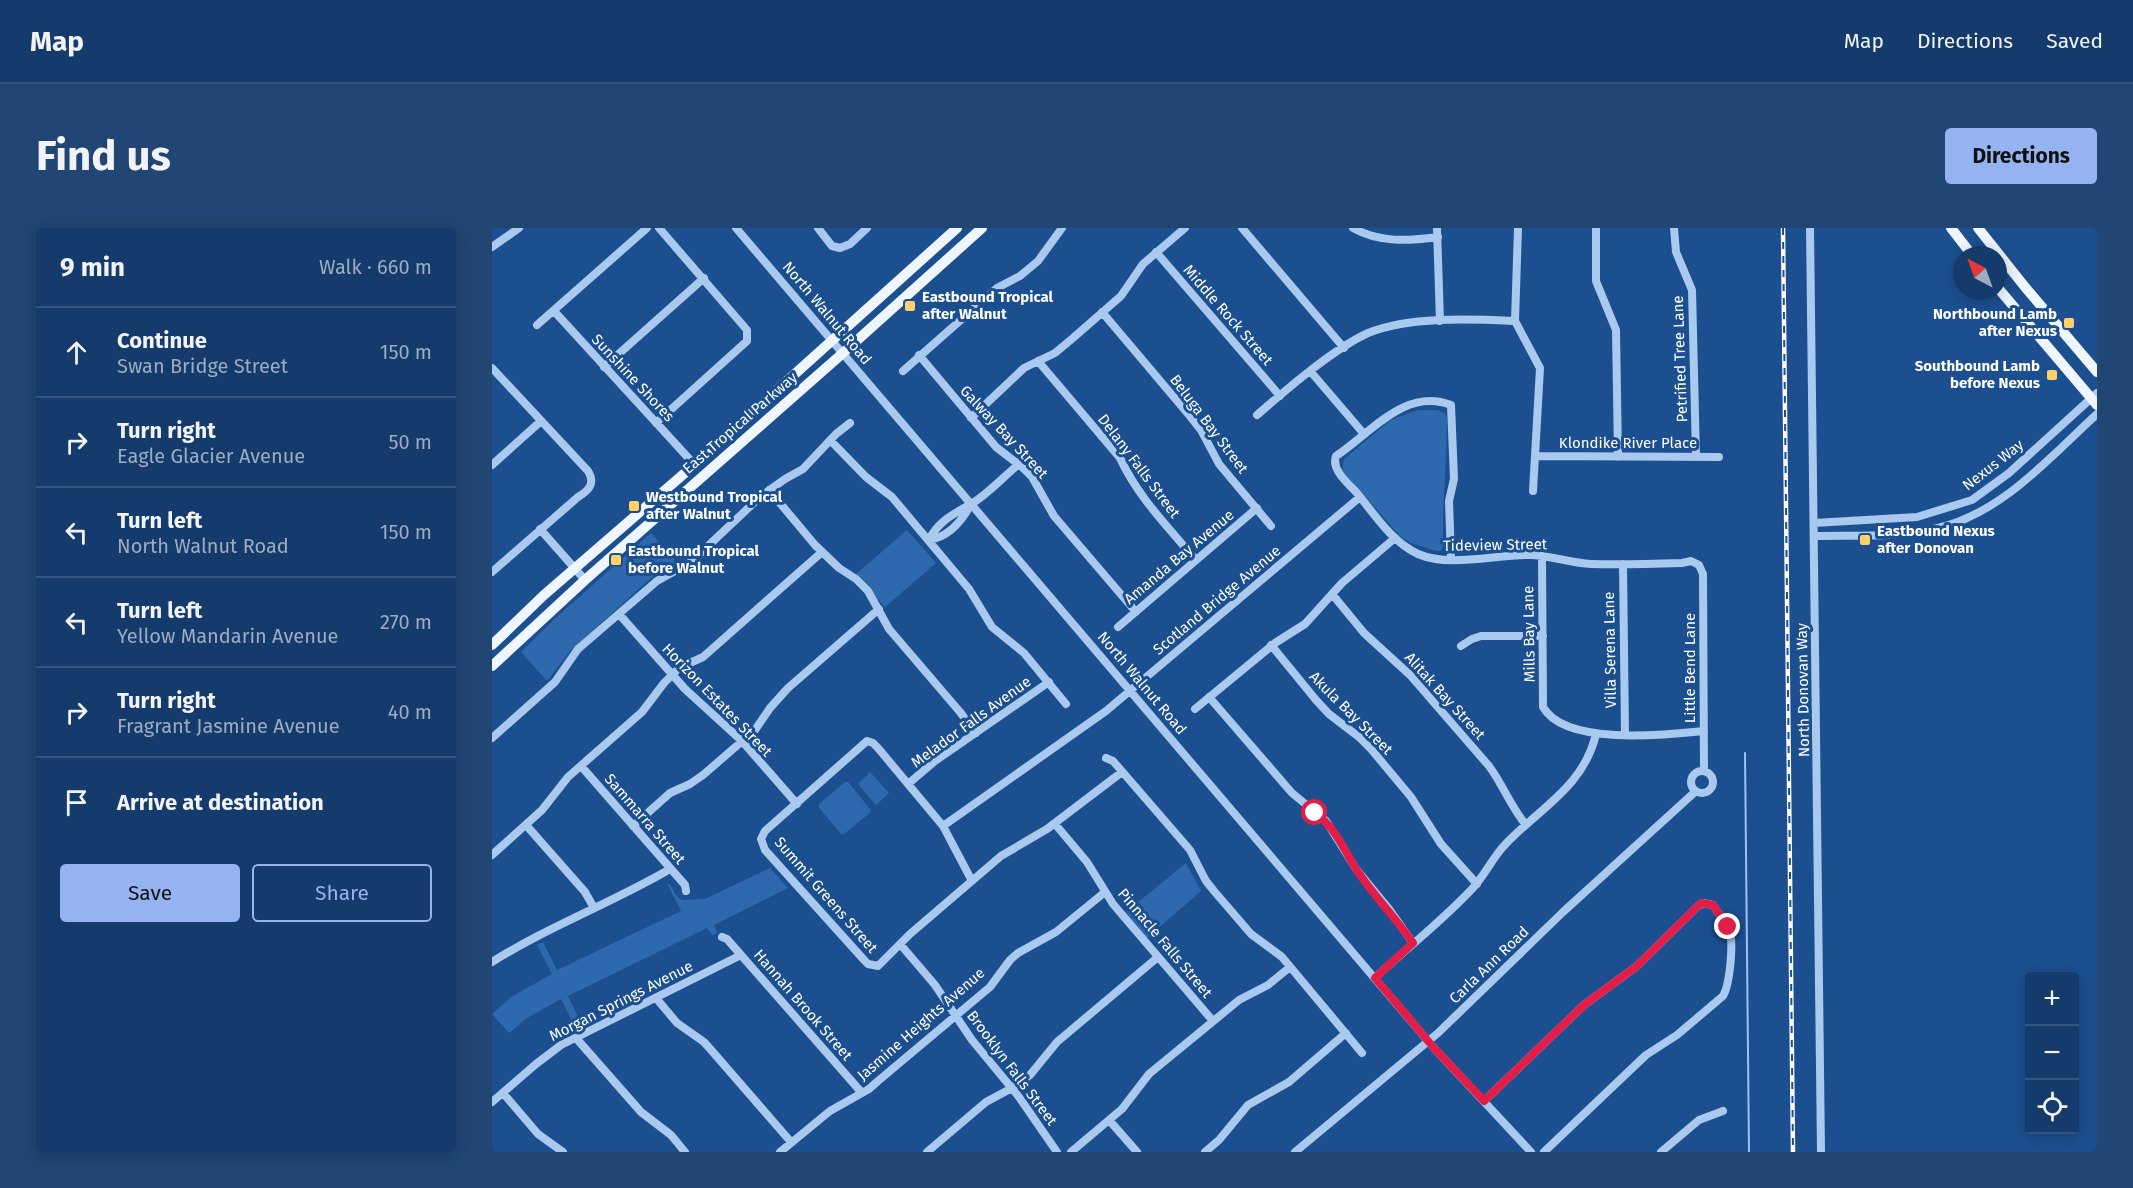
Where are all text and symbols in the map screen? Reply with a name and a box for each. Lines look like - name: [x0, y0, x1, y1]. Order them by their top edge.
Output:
- text: Map: [30, 25, 84, 58]
- text: Map: [1844, 28, 1884, 54]
- text: Directions: [1917, 28, 2013, 54]
- text: Saved: [2046, 28, 2103, 54]
- button: Directions: [1945, 128, 2097, 184]
- text: Find us: [36, 131, 171, 181]
- north arrow: [1953, 246, 2007, 300]
- text: 9 min: [60, 252, 125, 283]
- text: Walk · 660 m: [319, 255, 432, 279]
- street label: North Walnut Road: [779, 258, 875, 368]
- street label: Middle Rock Street: [1179, 261, 1277, 369]
- place label: Eastbound Tropical after Walnut: [922, 288, 1054, 323]
- street label: Petrified Tree Lane: [1669, 295, 1691, 423]
- marker: Eastbound Tropical after Walnut: [903, 299, 917, 313]
- place label: Northbound Lamb after Nexus: [1933, 305, 2057, 340]
- marker: Northbound Lamb after Nexus: [2062, 316, 2076, 330]
- text: Continue: [117, 327, 207, 354]
- street label: Sunshine Shores: [588, 331, 678, 425]
- icon: ahead: [60, 336, 93, 369]
- text: 150 m: [380, 340, 432, 364]
- text: Swan Bridge Street: [117, 354, 288, 378]
- place label: Southbound Lamb before Nexus: [1915, 357, 2040, 392]
- street label: East Tropical Parkway: [679, 368, 801, 478]
- marker: Southbound Lamb before Nexus: [2045, 368, 2059, 382]
- street label: Beluga Bay Street: [1166, 371, 1252, 477]
- street label: Galway Bay Street: [956, 382, 1052, 483]
- street label: Delany Falls Street: [1094, 411, 1184, 522]
- text: Turn right: [117, 417, 216, 444]
- icon: right: [60, 426, 93, 459]
- text: 50 m: [388, 430, 432, 454]
- street label: Klondike River Place: [1559, 434, 1697, 452]
- street label: Nexus Way: [1959, 435, 2028, 494]
- text: Eagle Glacier Avenue: [117, 444, 305, 468]
- place label: Westbound Tropical after Walnut: [646, 488, 783, 523]
- marker: Westbound Tropical after Walnut: [627, 499, 641, 513]
- street label: Amanda Bay Avenue: [1120, 506, 1238, 608]
- text: Turn left: [117, 507, 202, 534]
- icon: left: [60, 516, 93, 549]
- text: 150 m: [380, 520, 432, 544]
- place label: Eastbound Nexus after Donovan: [1877, 522, 1995, 557]
- marker: Eastbound Nexus after Donovan: [1858, 533, 1872, 547]
- text: North Walnut Road: [117, 534, 289, 558]
- street label: Tideview Street: [1443, 535, 1548, 555]
- street label: Scotland Bridge Avenue: [1150, 541, 1284, 659]
- place label: Eastbound Tropical before Walnut: [628, 542, 760, 577]
- marker: Eastbound Tropical before Walnut: [609, 553, 623, 567]
- street label: Mills Bay Lane: [1519, 586, 1539, 682]
- street label: Villa Serena Lane: [1600, 592, 1620, 708]
- text: Turn left: [117, 597, 202, 624]
- icon: left: [60, 606, 93, 639]
- text: 270 m: [380, 610, 432, 634]
- street label: Little Bend Lane: [1681, 613, 1699, 723]
- street label: North Donovan Way: [1793, 622, 1813, 757]
- text: Yellow Mandarin Avenue: [117, 624, 338, 648]
- street label: North Walnut Road: [1094, 628, 1190, 738]
- street label: Horizon Estates Street: [658, 640, 776, 761]
- street label: Alitak Bay Street: [1401, 649, 1489, 744]
- street label: Akula Bay Street: [1306, 668, 1397, 759]
- street label: Melador Falls Avenue: [908, 672, 1034, 772]
- text: Turn right: [117, 687, 216, 714]
- icon: right: [60, 696, 93, 729]
- text: 40 m: [388, 700, 432, 724]
- text: Fragrant Jasmine Avenue: [117, 714, 340, 738]
- street label: Sammarra Street: [601, 770, 690, 868]
- icon: arrive: [60, 786, 93, 819]
- text: Arrive at destination: [117, 789, 324, 816]
- route start: [1301, 799, 1327, 825]
- street label: Summit Greens Street: [771, 833, 882, 957]
- button: Save: [60, 864, 240, 922]
- button: Share: [252, 864, 432, 922]
- street label: Pinnacle Falls Street: [1114, 885, 1216, 1002]
- route end: [1714, 913, 1740, 939]
- street label: Carla Ann Road: [1446, 923, 1532, 1007]
- street label: Hannah Brook Street: [750, 946, 856, 1065]
- street label: Morgan Springs Avenue: [546, 957, 696, 1045]
- street label: Jasmine Heights Avenue: [854, 964, 988, 1084]
- map controls: [2025, 972, 2079, 1134]
- button: +: [2025, 972, 2079, 1026]
- street label: Brooklyn Falls Street: [963, 1007, 1061, 1129]
- button: −: [2025, 1026, 2079, 1080]
- button: locate: [2025, 1080, 2079, 1134]

